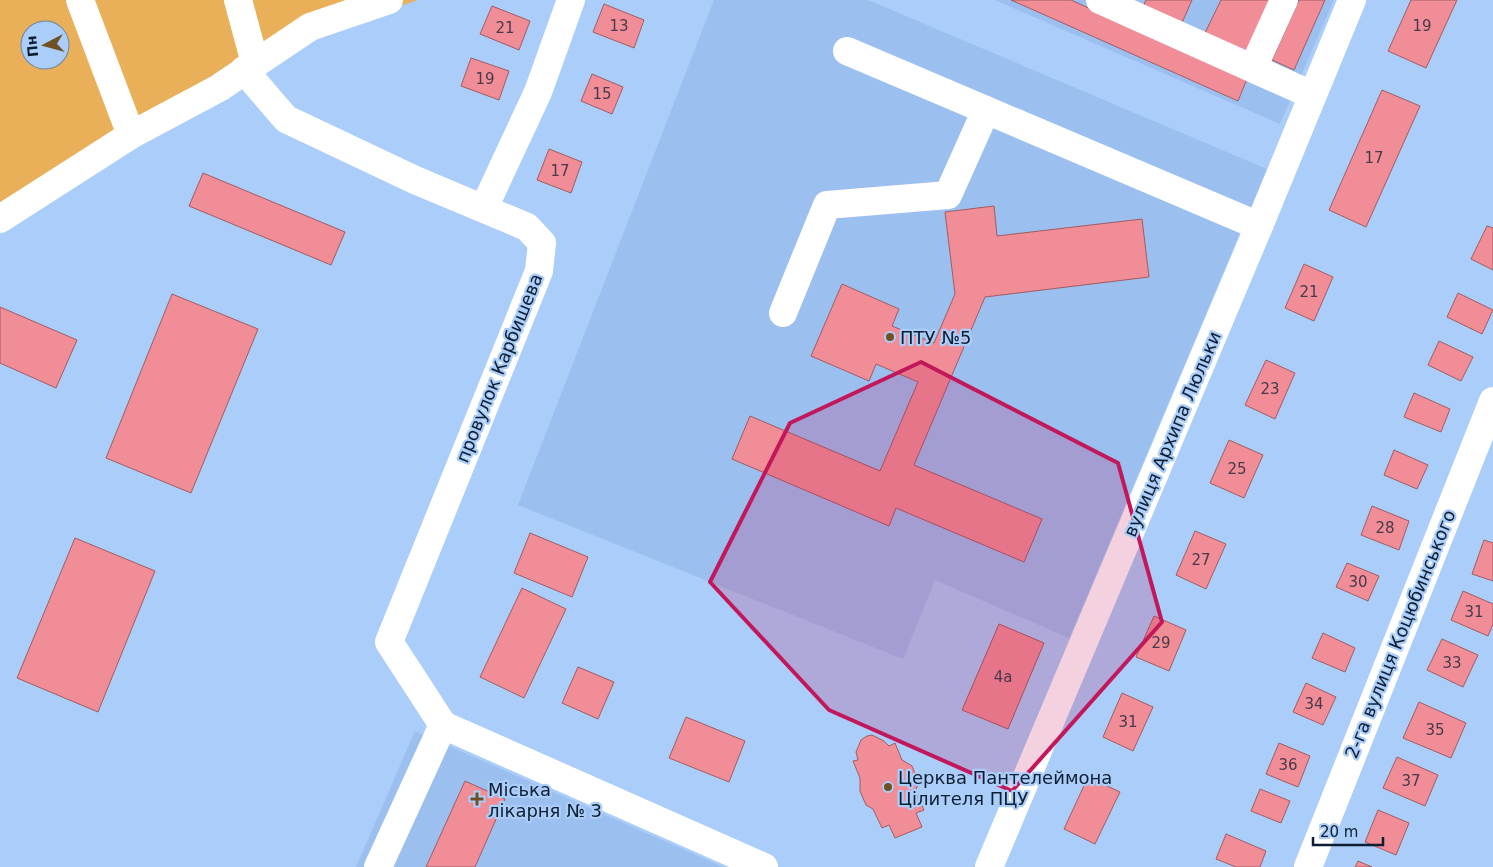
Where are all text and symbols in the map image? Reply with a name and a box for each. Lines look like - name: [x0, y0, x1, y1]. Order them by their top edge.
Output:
- house number: 13: [609, 17, 629, 35]
- house number: 19: [1412, 17, 1432, 35]
- house number: 21: [495, 19, 515, 37]
- north arrow: [20, 20, 70, 70]
- text: Пн: [23, 35, 41, 58]
- house number: 19: [475, 70, 495, 88]
- house number: 15: [592, 85, 612, 103]
- house number: 17: [1364, 149, 1384, 167]
- house number: 17: [550, 162, 570, 180]
- street label: провулок Карбишева: [451, 271, 547, 465]
- house number: 21: [1299, 283, 1319, 301]
- place label: ПТУ №5: [900, 327, 971, 348]
- street label: вулиця Архипа Люльки: [1119, 328, 1225, 540]
- marker: ПТУ №5: [884, 331, 896, 343]
- house number: 23: [1260, 380, 1280, 398]
- house number: 25: [1227, 460, 1247, 478]
- street label: 2-га вулиця Коцюбинського: [1340, 507, 1460, 761]
- house number: 28: [1375, 519, 1395, 537]
- house number: 27: [1191, 551, 1211, 569]
- house number: 30: [1348, 573, 1368, 591]
- house number: 31: [1464, 603, 1484, 621]
- house number: 29: [1151, 634, 1171, 652]
- house number: 33: [1442, 654, 1462, 672]
- house number: 4а: [994, 668, 1012, 686]
- house number: 34: [1304, 695, 1324, 713]
- house number: 31: [1118, 713, 1138, 731]
- house number: 35: [1425, 721, 1445, 739]
- house number: 36: [1278, 756, 1298, 774]
- place label: Церква Пантелеймона Цілителя ПЦУ: [898, 767, 1112, 809]
- house number: 37: [1401, 772, 1421, 790]
- place label: Міська лікарня № 3: [488, 779, 602, 821]
- marker: Церква Пантелеймона Цілителя ПЦУ: [882, 781, 894, 793]
- marker: Міська лікарня № 3: [470, 792, 484, 806]
- scale bar: [1313, 814, 1383, 846]
- text: 20 m: [1320, 823, 1358, 841]

